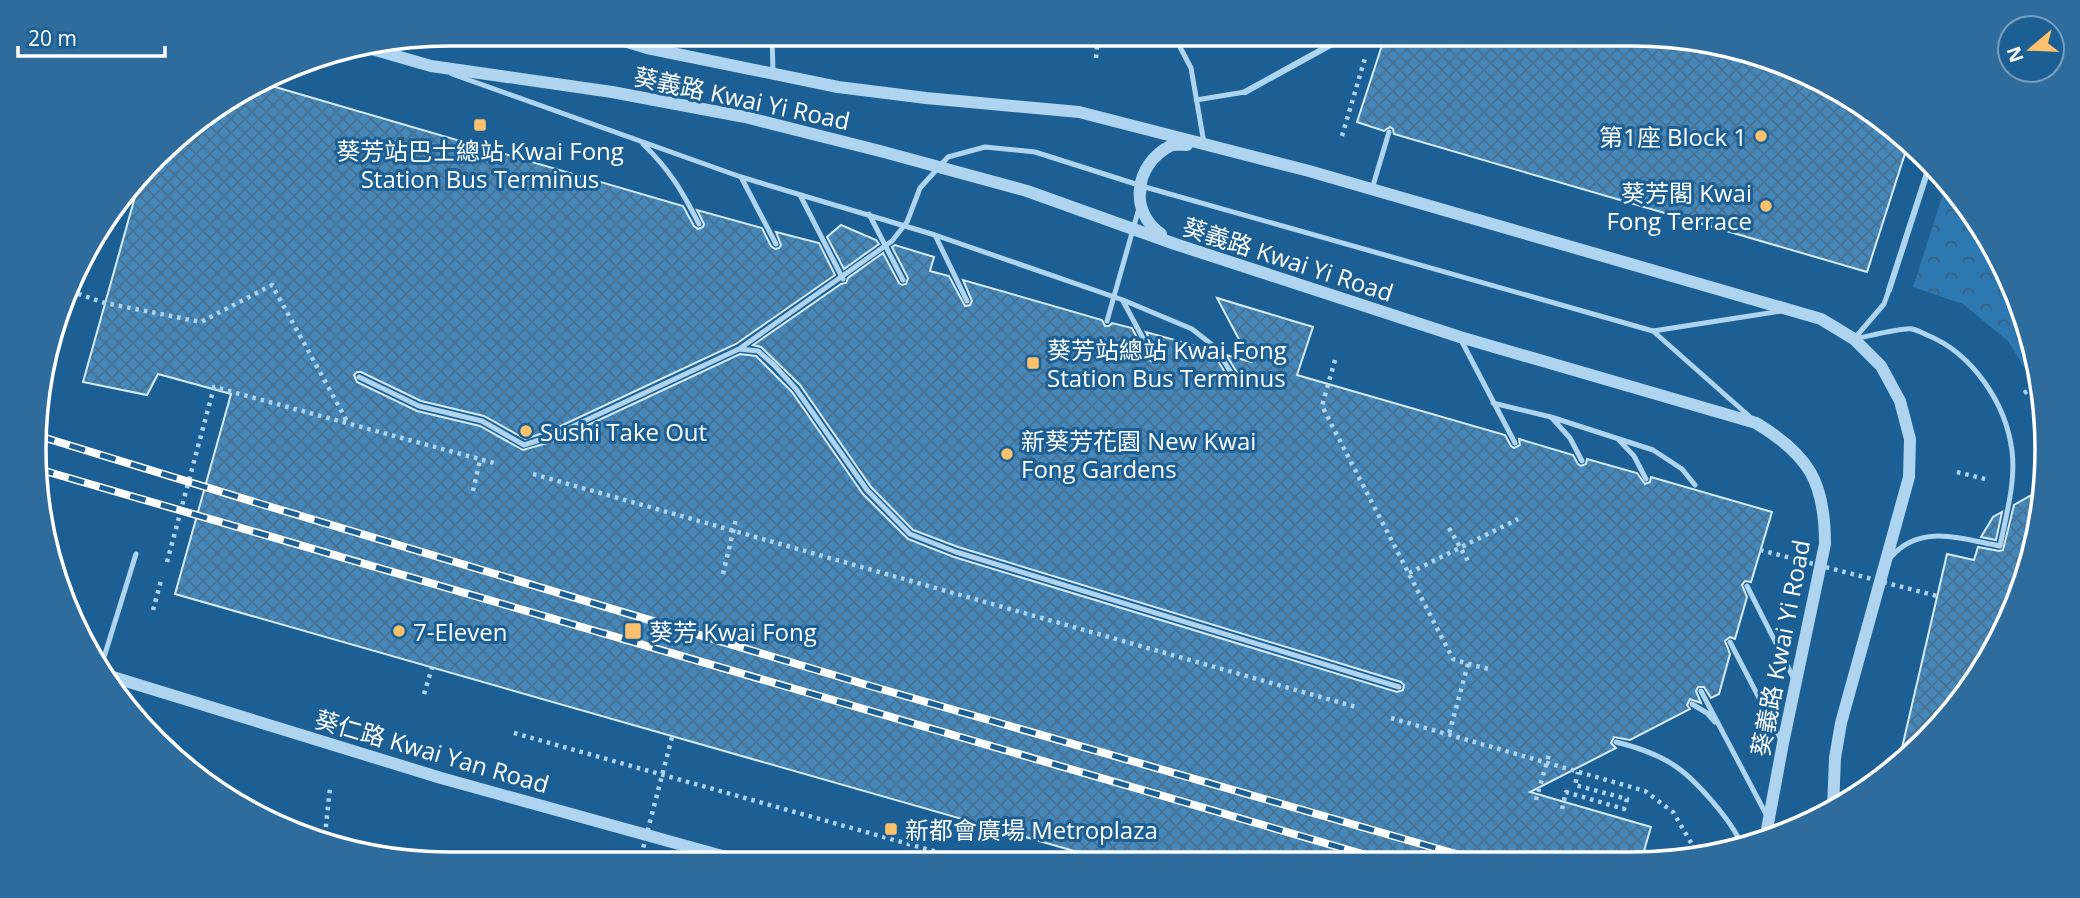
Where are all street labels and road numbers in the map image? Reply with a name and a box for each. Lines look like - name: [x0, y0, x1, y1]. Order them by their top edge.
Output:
- street label: 葵義路 Kwai Yi Road: [631, 59, 853, 137]
- street label: 葵義路 Kwai Yi Road: [1178, 209, 1398, 309]
- street label: 葵義路 Kwai Yi Road: [1743, 537, 1817, 759]
- street label: 葵仁路 Kwai Yan Road: [311, 702, 553, 800]

